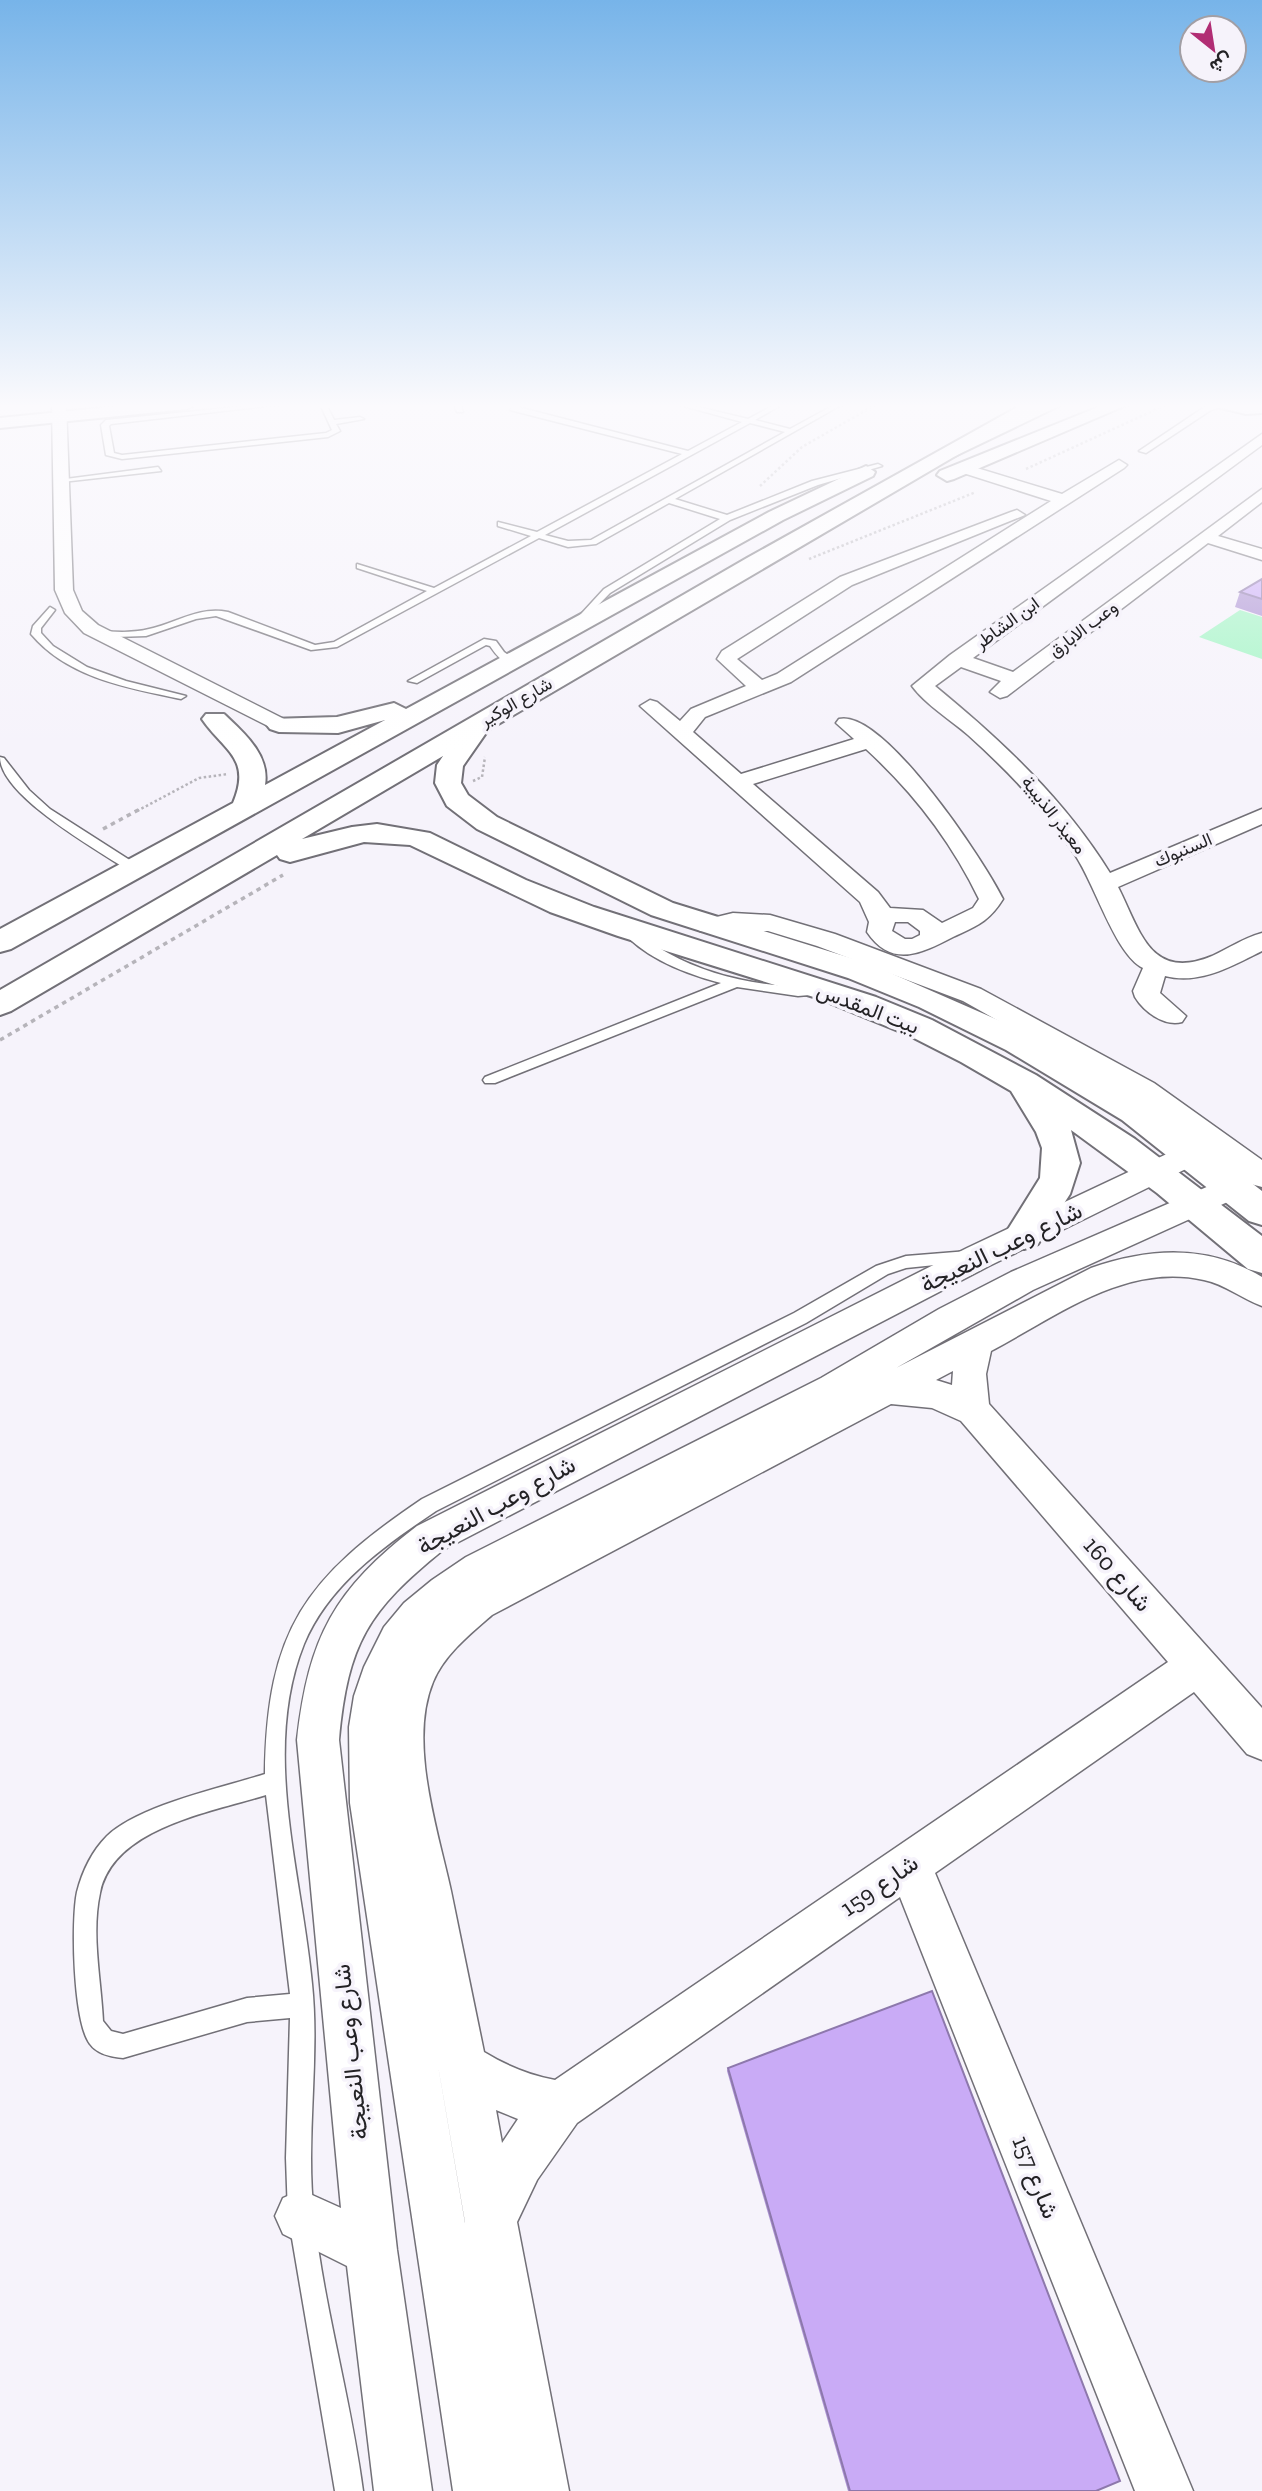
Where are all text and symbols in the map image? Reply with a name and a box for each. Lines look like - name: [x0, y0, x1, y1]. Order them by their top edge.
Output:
- north arrow: [1178, 14, 1248, 84]
- text: ش: [1205, 48, 1237, 79]
- street label: ابن الشاطر: [970, 592, 1044, 654]
- street label: وعب الابارق: [1044, 596, 1122, 662]
- street label: شارع الوكير: [475, 673, 557, 733]
- street label: معيذر الذيبية: [1017, 772, 1091, 858]
- street label: السنبوك: [1151, 828, 1215, 872]
- street label: بيت المقدس: [813, 977, 923, 1039]
- street label: شارع وعب النعيجة: [915, 1195, 1088, 1301]
- street label: شارع وعب النعيجة: [412, 1450, 581, 1562]
- street label: شارع 160: [1076, 1531, 1158, 1619]
- street label: شارع 159: [835, 1848, 925, 1924]
- street label: شارع وعب النعيجة: [326, 1963, 376, 2141]
- street label: شارع 157: [1004, 2131, 1066, 2223]

